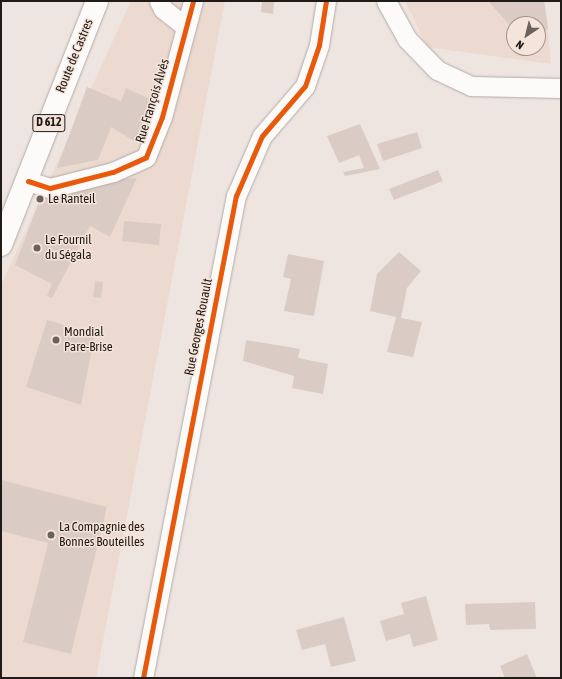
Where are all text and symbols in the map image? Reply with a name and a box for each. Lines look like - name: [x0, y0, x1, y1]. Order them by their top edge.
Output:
- north arrow: [506, 16, 546, 56]
- street label: Route de Castres: [53, 17, 97, 95]
- text: N: [514, 38, 526, 52]
- street label: Rue François Alvès: [133, 57, 173, 145]
- road number: D 612: [32, 113, 66, 133]
- place label: Le Ranteil: [48, 191, 96, 207]
- marker: Le Ranteil: [35, 194, 45, 204]
- place label: Le Fournil du Ségala: [45, 233, 92, 264]
- marker: Le Fournil du Ségala: [32, 243, 42, 253]
- street label: Rue Georges Rouault: [182, 277, 216, 377]
- place label: Mondial Pare-Brise: [64, 325, 113, 356]
- marker: Mondial Pare-Brise: [51, 335, 61, 345]
- place label: La Compagnie des Bonnes Bouteilles: [59, 520, 145, 551]
- marker: La Compagnie des Bonnes Bouteilles: [46, 530, 56, 540]

